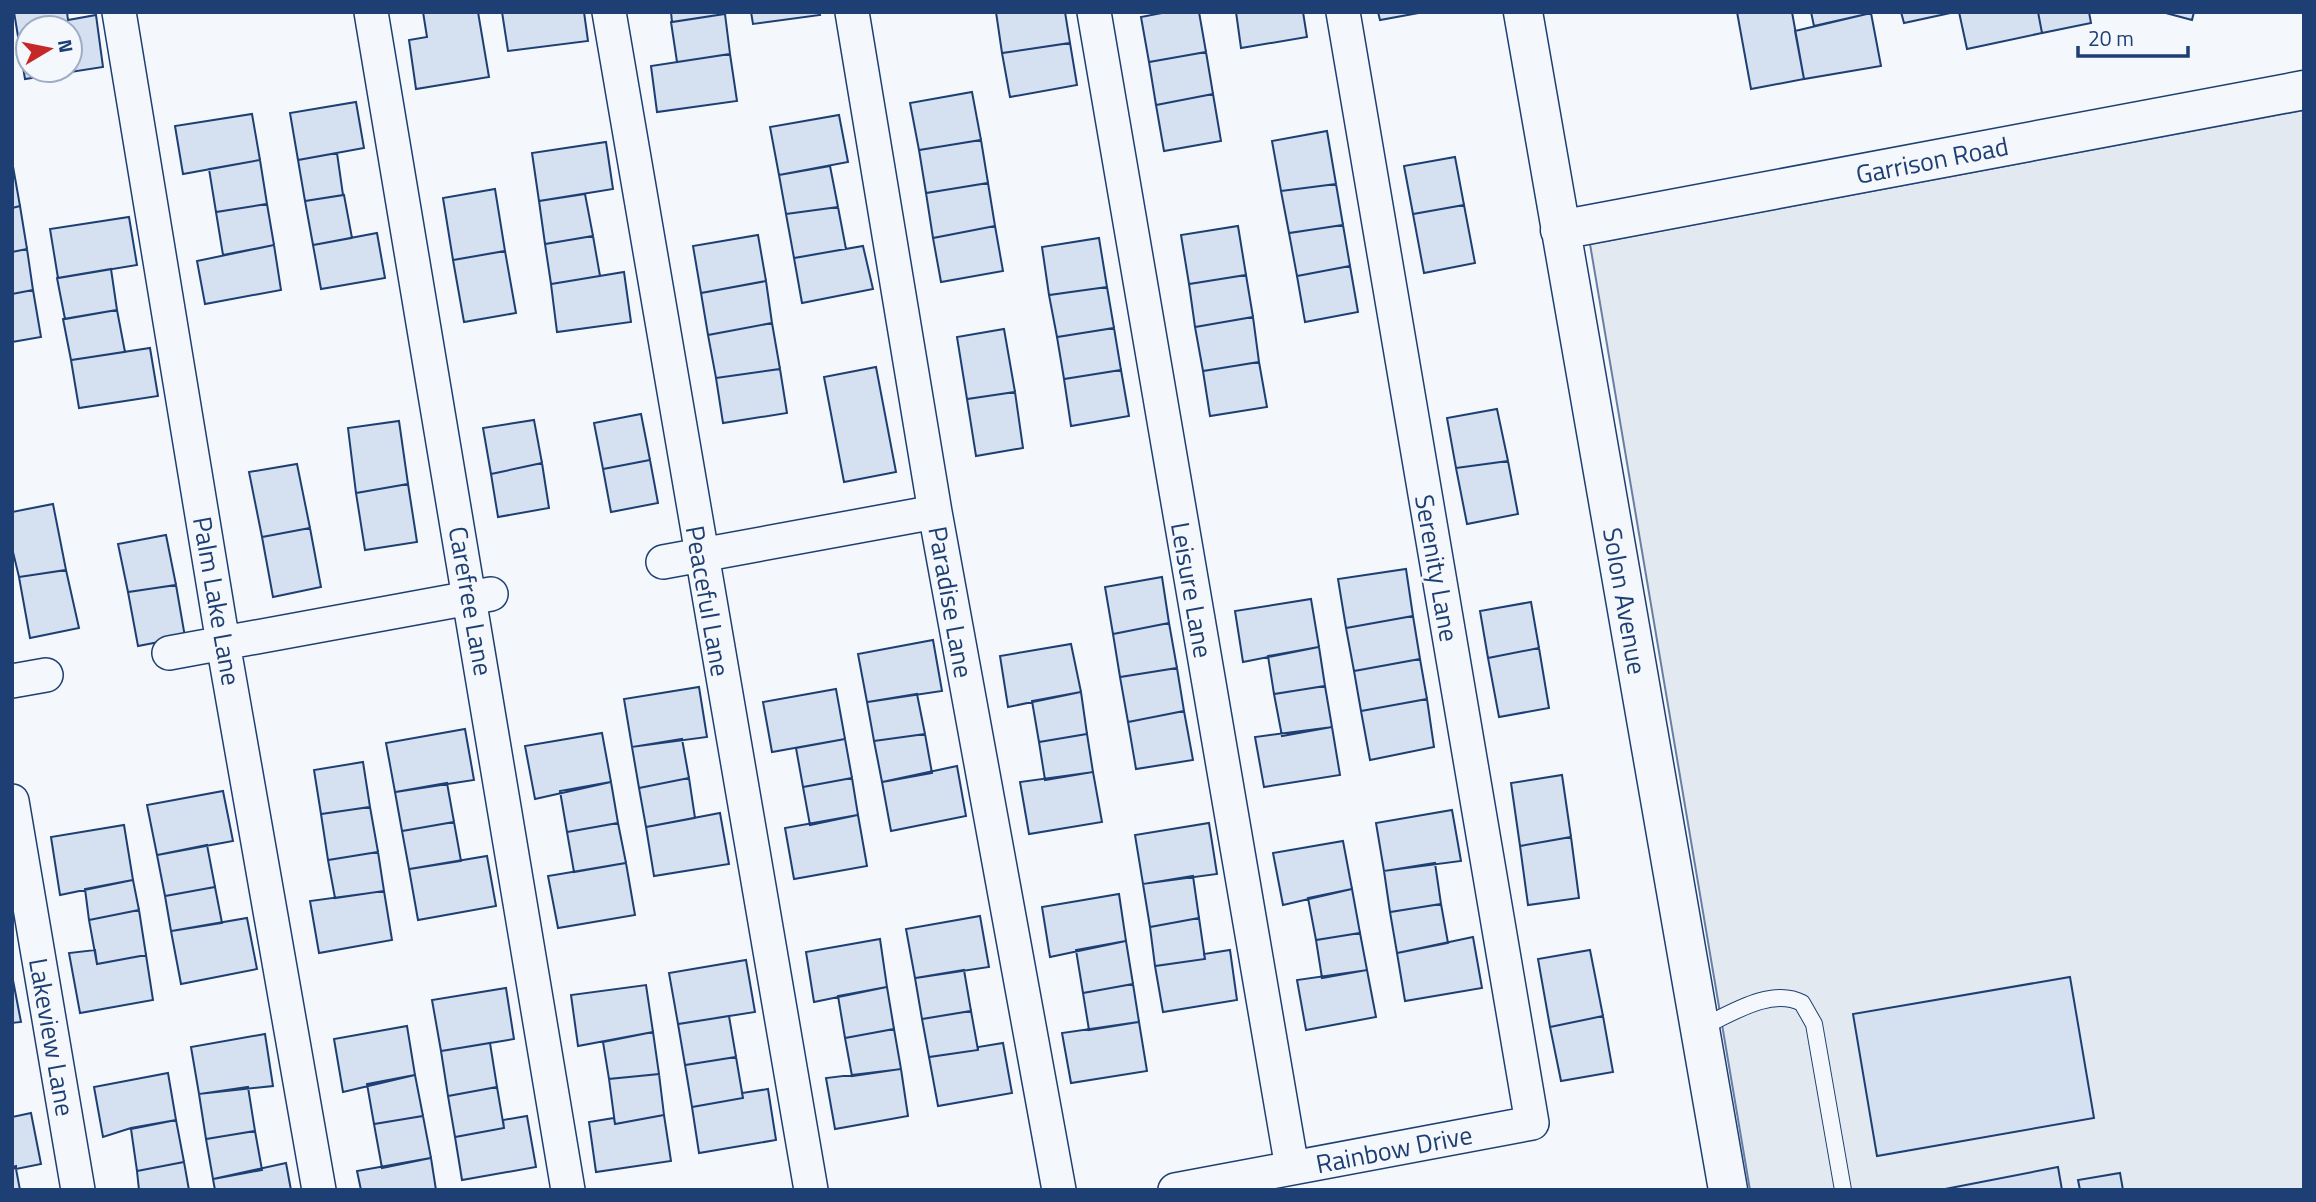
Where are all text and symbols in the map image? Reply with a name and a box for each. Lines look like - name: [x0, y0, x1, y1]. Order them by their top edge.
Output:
- north arrow: [14, 14, 84, 84]
- scale bar: [2078, 14, 2188, 58]
- text: 20 m: [2088, 22, 2134, 54]
- text: N: [51, 37, 82, 55]
- street label: Garrison Road: [1852, 126, 2012, 194]
- street label: Serenity Lane: [1405, 491, 1469, 645]
- street label: Palm Lake Lane: [183, 514, 251, 688]
- street label: Leisure Lane: [1161, 519, 1223, 661]
- street label: Carefree Lane: [439, 523, 503, 679]
- street label: Peaceful Lane: [676, 523, 740, 679]
- street label: Paradise Lane: [918, 523, 984, 681]
- street label: Solon Avenue: [1593, 524, 1657, 678]
- street label: Lakeview Lane: [19, 955, 85, 1119]
- street label: Rainbow Drive: [1313, 1115, 1475, 1183]

